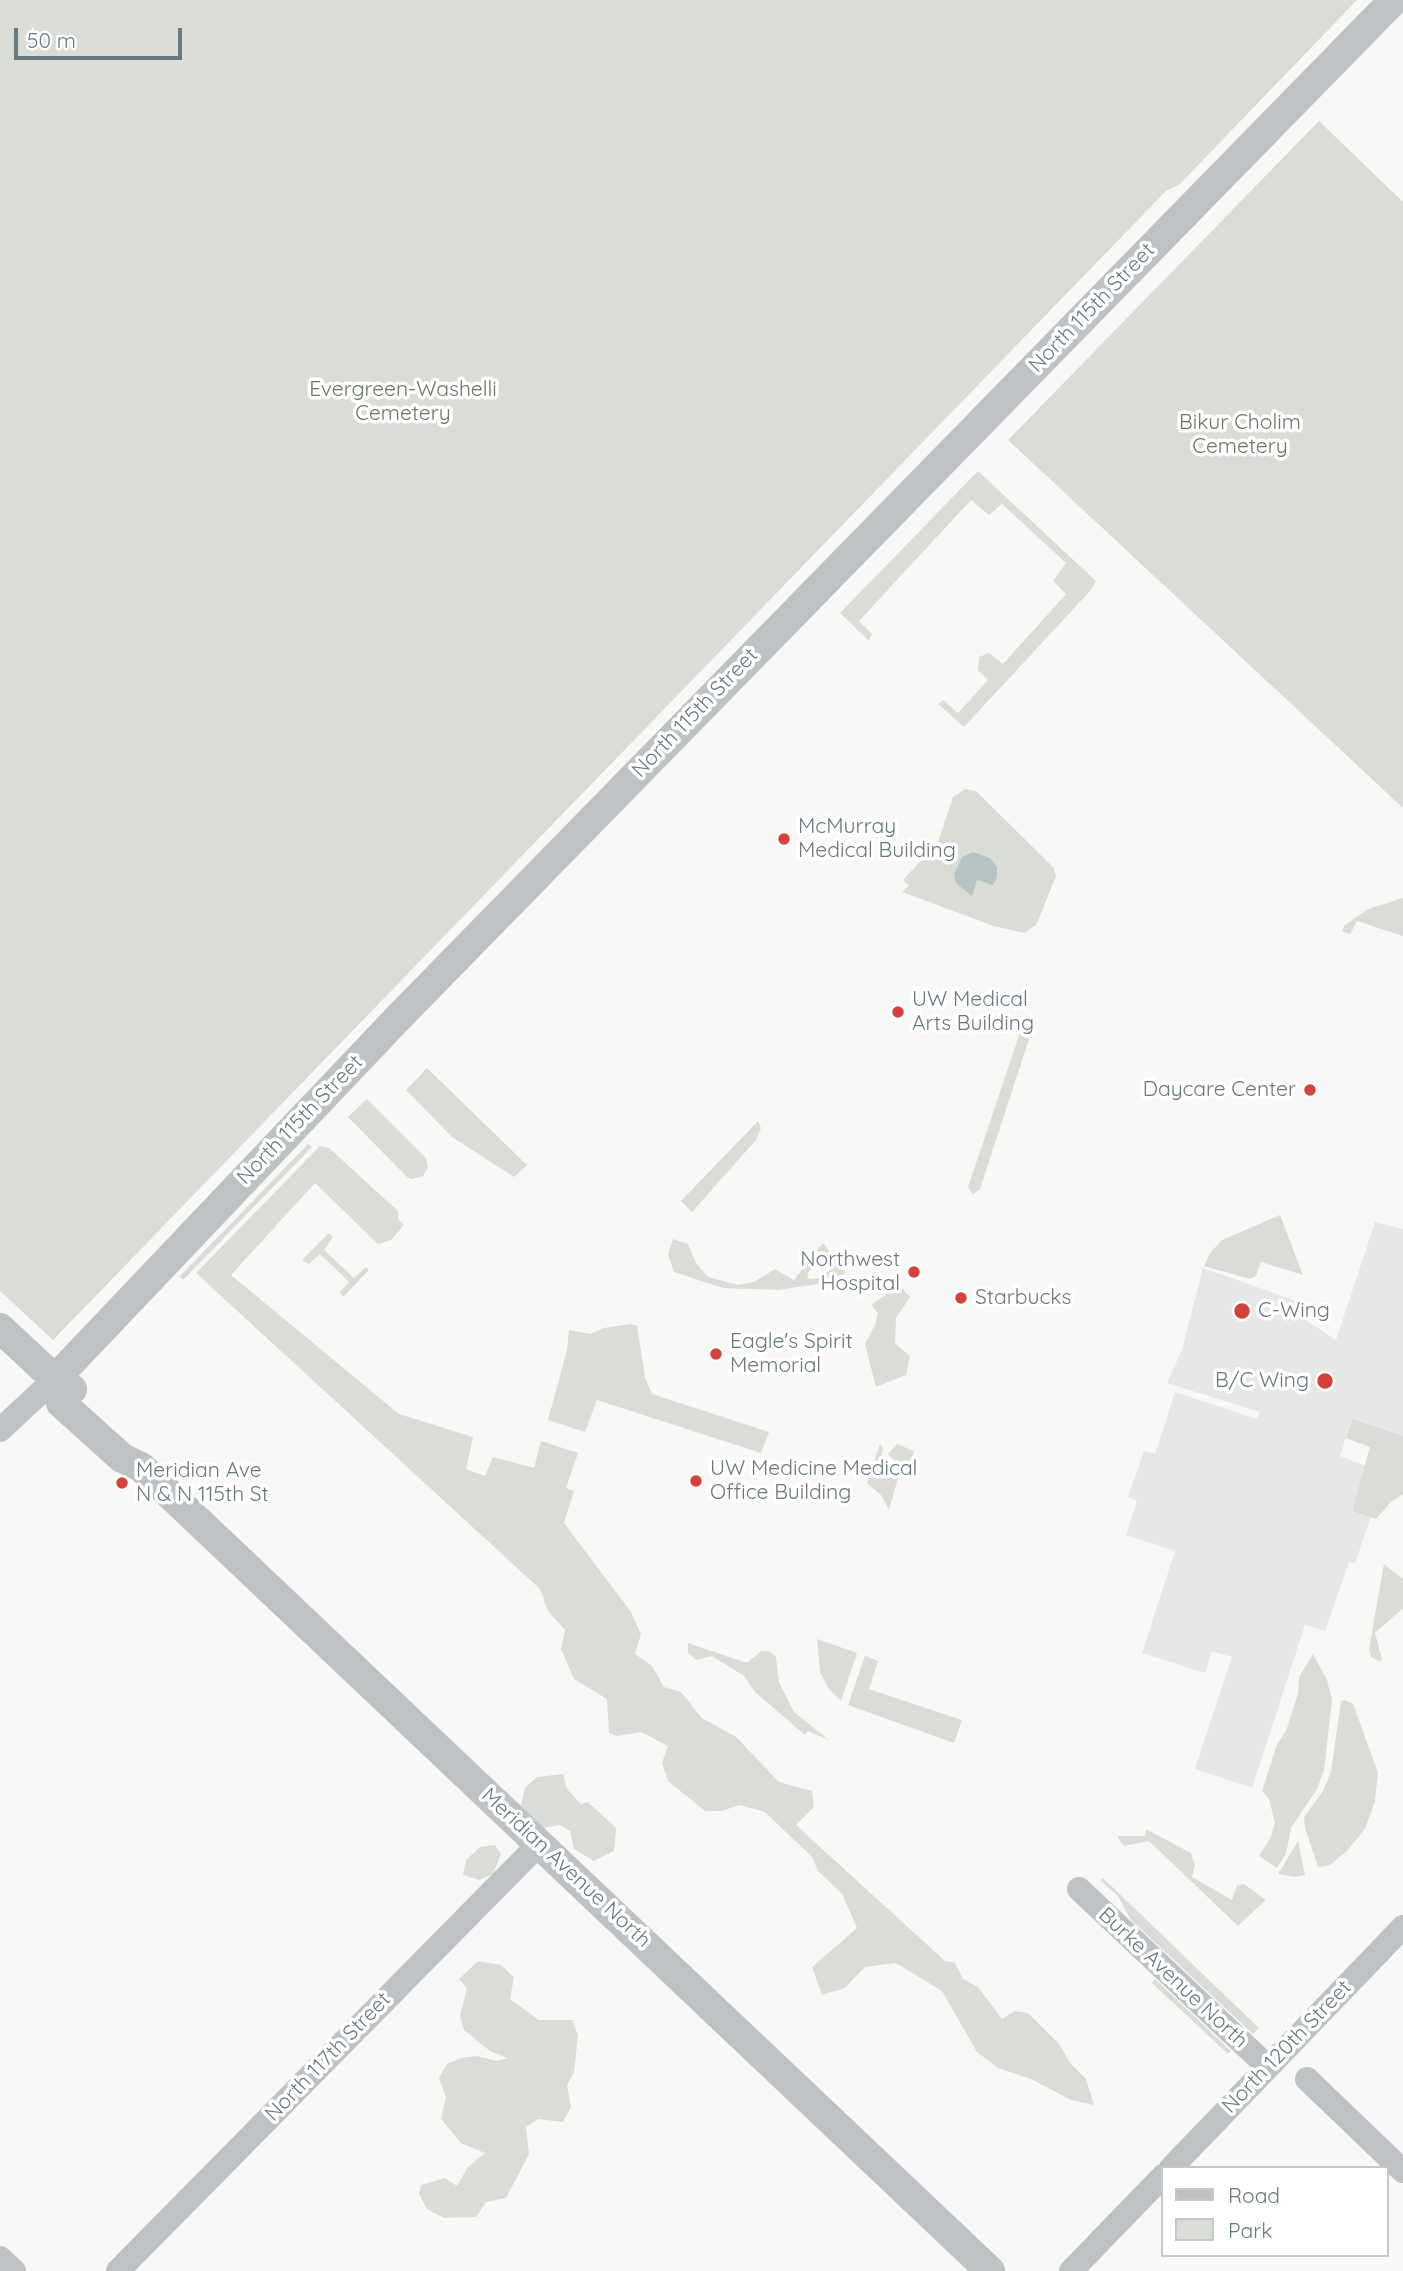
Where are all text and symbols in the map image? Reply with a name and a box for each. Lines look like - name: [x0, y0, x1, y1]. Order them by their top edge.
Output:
- scale bar: [18, 14, 186, 58]
- text: 50 m: [27, 27, 76, 53]
- street label: North 115th Street: [1024, 238, 1160, 378]
- park label: Evergreen-Washelli Cemetery: [309, 377, 497, 427]
- park label: Bikur Cholim Cemetery: [1179, 410, 1301, 460]
- street label: North 115th Street: [627, 643, 763, 783]
- place label: McMurray Medical Building: [798, 814, 956, 864]
- marker: McMurray Medical Building: [776, 831, 792, 847]
- place label: UW Medical Arts Building: [912, 987, 1034, 1037]
- marker: UW Medical Arts Building: [890, 1004, 906, 1020]
- street label: North 115th Street: [232, 1050, 368, 1190]
- place label: Daycare Center: [1143, 1077, 1296, 1103]
- marker: Daycare Center: [1302, 1082, 1318, 1098]
- place label: Northwest Hospital: [800, 1247, 900, 1297]
- marker: Northwest Hospital: [906, 1264, 922, 1280]
- place label: Starbucks: [975, 1285, 1071, 1311]
- marker: Starbucks: [953, 1290, 969, 1306]
- place label: C-Wing: [1258, 1298, 1330, 1324]
- marker: C-Wing: [1232, 1301, 1252, 1321]
- place label: Eagle's Spirit Memorial: [730, 1329, 853, 1379]
- marker: Eagle's Spirit Memorial: [708, 1346, 724, 1362]
- place label: B/C Wing: [1215, 1368, 1309, 1394]
- marker: B/C Wing: [1315, 1371, 1335, 1391]
- place label: UW Medicine Medical Office Building: [710, 1456, 917, 1506]
- place label: Meridian Ave N & N 115th St: [136, 1458, 269, 1508]
- marker: UW Medicine Medical Office Building: [688, 1473, 704, 1489]
- marker: Meridian Ave N & N 115th St: [114, 1475, 130, 1491]
- street label: Meridian Avenue North: [476, 1783, 656, 1953]
- street label: Burke Avenue North: [1093, 1902, 1253, 2054]
- street label: North 120th Street: [1217, 1975, 1357, 2119]
- street label: North 117th Street: [260, 1987, 396, 2127]
- legend: [1162, 2166, 1389, 2257]
- text: Road: [1228, 2182, 1280, 2208]
- text: Park: [1228, 2217, 1272, 2243]

